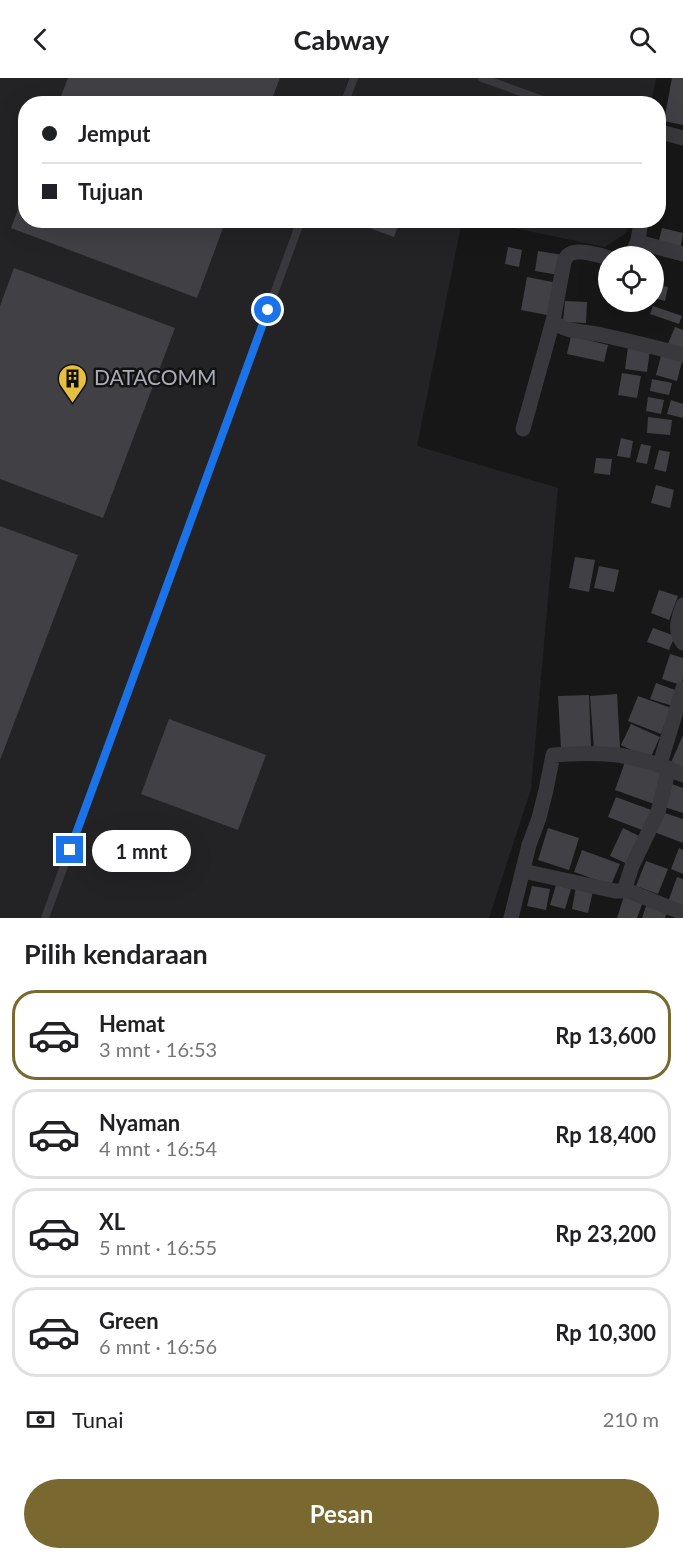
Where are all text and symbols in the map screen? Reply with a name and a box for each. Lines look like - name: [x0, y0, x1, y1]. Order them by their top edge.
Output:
- icon: back: [24, 23, 57, 56]
- text: Cabway: [294, 23, 389, 56]
- icon: search: [626, 23, 659, 56]
- text: Jemput: [78, 120, 150, 147]
- text: Tujuan: [78, 178, 143, 205]
- map controls: [598, 246, 664, 312]
- button: locate: [598, 246, 664, 312]
- route start: [254, 296, 281, 323]
- building icon: DATACOMM: [57, 362, 89, 404]
- place label: DATACOMM: [94, 364, 217, 389]
- callout: 1 mnt: [91, 829, 190, 871]
- route end: [56, 836, 83, 863]
- text: 1 mnt: [116, 839, 167, 863]
- text: Pilih kendaraan: [24, 937, 208, 970]
- icon: car: [27, 1008, 81, 1062]
- text: Hemat: [99, 1010, 165, 1037]
- text: Rp 13,600: [555, 1022, 656, 1049]
- text: 3 mnt · 16:53: [99, 1037, 217, 1061]
- icon: car: [27, 1107, 81, 1161]
- text: Nyaman: [99, 1109, 180, 1136]
- text: Rp 18,400: [555, 1121, 656, 1148]
- text: 4 mnt · 16:54: [99, 1136, 217, 1160]
- icon: car: [27, 1206, 81, 1260]
- text: XL: [99, 1208, 125, 1235]
- text: Rp 23,200: [555, 1220, 656, 1247]
- text: 5 mnt · 16:55: [99, 1235, 217, 1259]
- icon: car: [27, 1305, 81, 1359]
- text: Green: [99, 1307, 159, 1334]
- text: Rp 10,300: [555, 1319, 656, 1346]
- text: 6 mnt · 16:56: [99, 1334, 217, 1358]
- icon: cash: [24, 1403, 57, 1436]
- text: Tunai: [72, 1406, 123, 1433]
- text: 210 m: [603, 1407, 659, 1431]
- button: Pesan: [24, 1479, 659, 1548]

